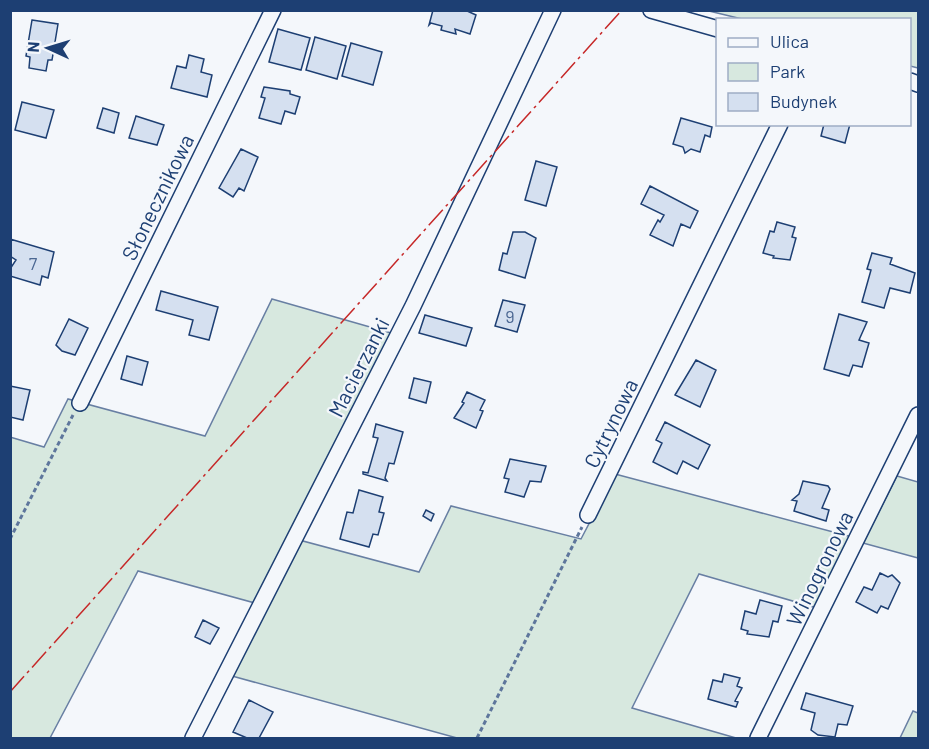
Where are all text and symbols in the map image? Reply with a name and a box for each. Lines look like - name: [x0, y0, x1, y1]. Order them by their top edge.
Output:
- north arrow: [18, 18, 78, 78]
- legend: [716, 18, 911, 126]
- text: Ulica: [770, 30, 809, 52]
- text: N: [23, 41, 42, 53]
- text: Park: [770, 60, 805, 82]
- text: Budynek: [770, 90, 837, 112]
- street label: Słonecznikowa: [116, 130, 198, 264]
- house number: 7: [29, 252, 38, 274]
- house number: 9: [505, 305, 515, 327]
- street label: Macierzanki: [322, 313, 394, 421]
- street label: Cytrynowa: [578, 374, 642, 472]
- street label: Winogronowa: [780, 507, 858, 629]

